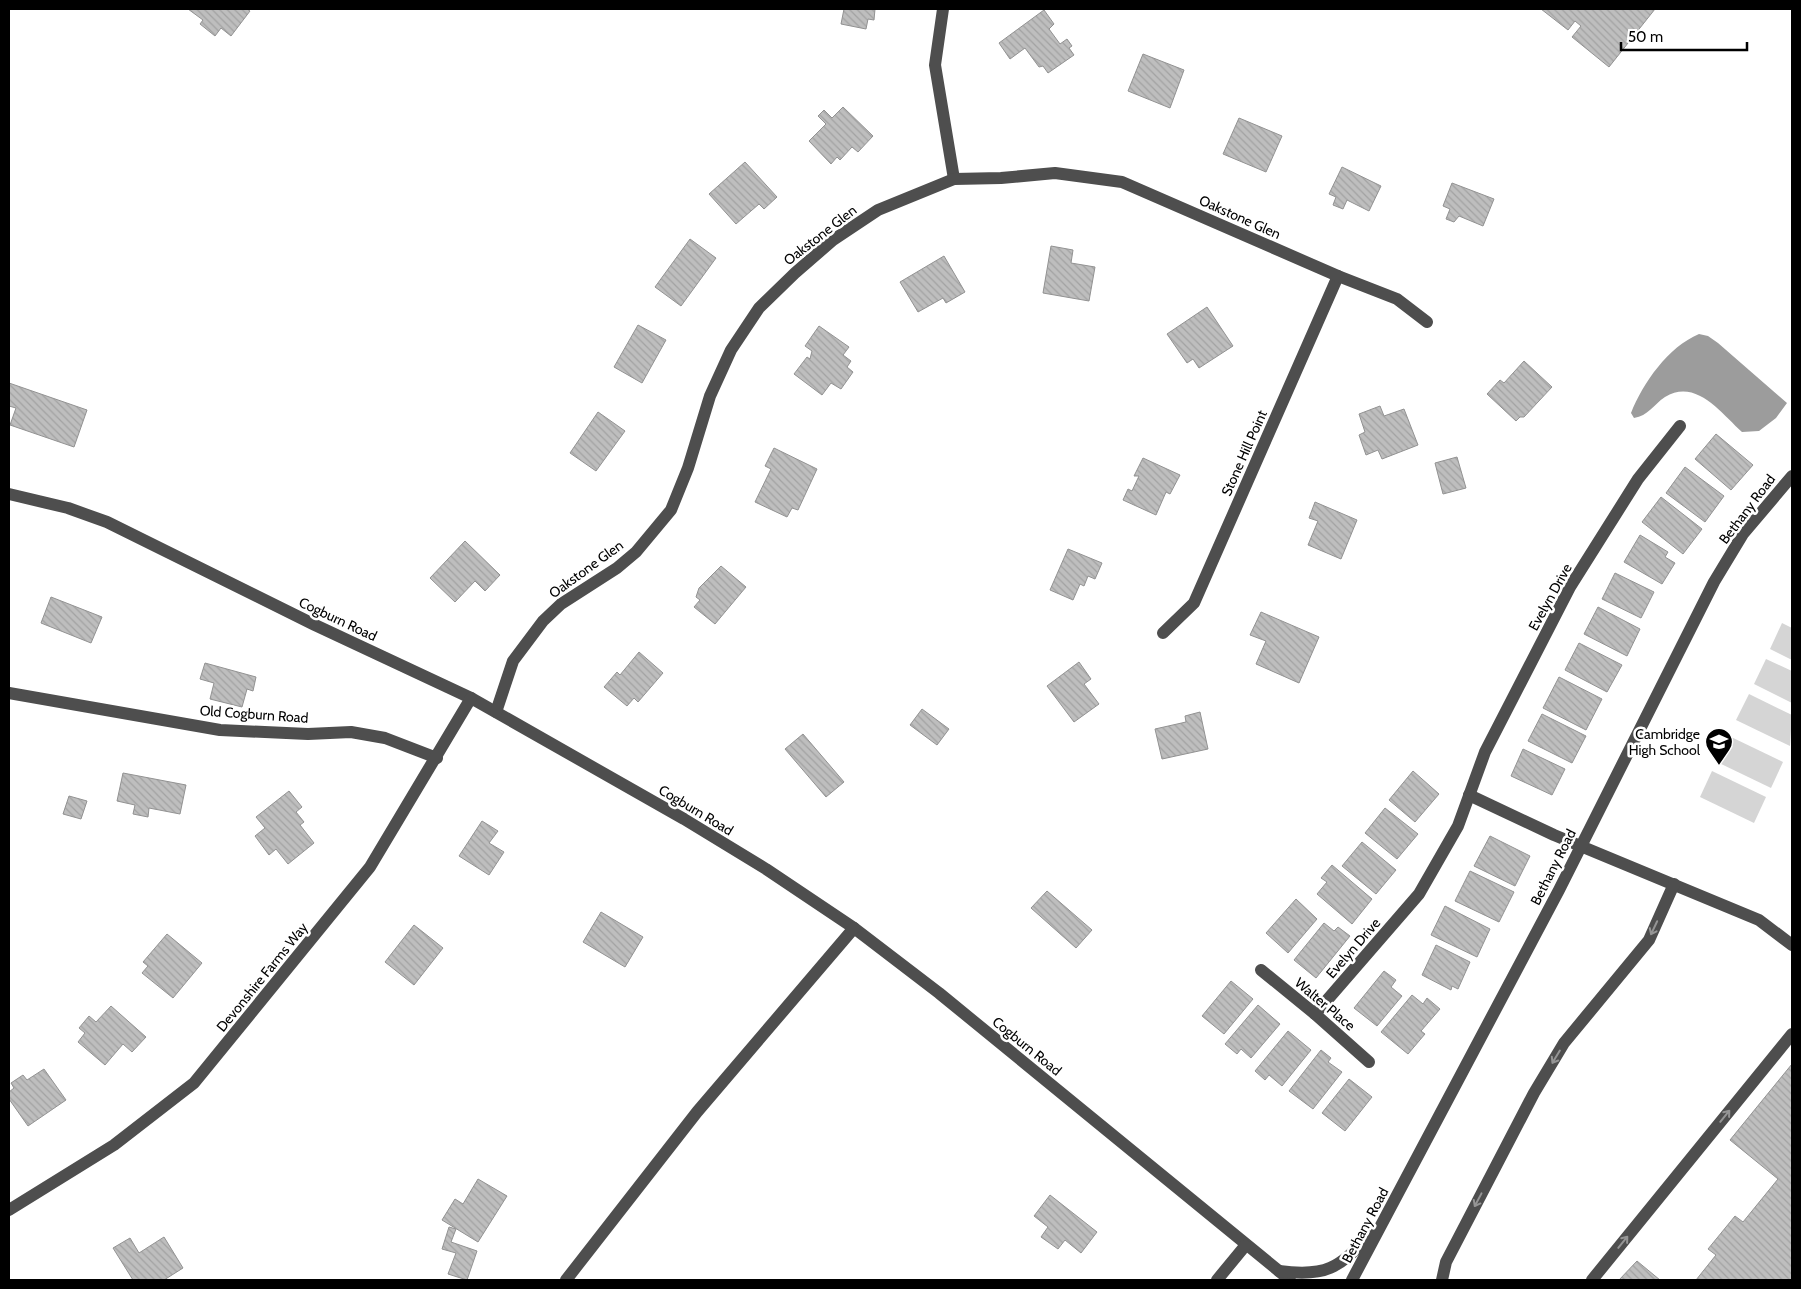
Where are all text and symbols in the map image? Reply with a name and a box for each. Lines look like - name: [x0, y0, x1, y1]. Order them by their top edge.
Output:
- scale bar: [1621, 20, 1747, 52]
- text: 50 m: [1628, 28, 1663, 46]
- street label: Oakstone Glen: [1196, 191, 1284, 243]
- street label: Oakstone Glen: [780, 201, 860, 269]
- street label: Stone Hill Point: [1217, 407, 1271, 499]
- street label: Bethany Road: [1715, 471, 1779, 547]
- street label: Oakstone Glen: [545, 536, 627, 602]
- street label: Evelyn Drive: [1524, 560, 1576, 634]
- street label: Cogburn Road: [296, 593, 380, 645]
- street label: Old Cogburn Road: [199, 701, 309, 727]
- place label: Cambridge High School: [1629, 725, 1701, 759]
- school or university icon: Cambridge High School: [1704, 727, 1734, 766]
- street label: Cogburn Road: [655, 781, 737, 839]
- street label: Bethany Road: [1526, 826, 1580, 908]
- street label: Evelyn Drive: [1322, 914, 1384, 982]
- street label: Devonshire Farms Way: [212, 919, 312, 1035]
- one-way arrow: [1649, 920, 1658, 935]
- street label: Walter Place: [1291, 974, 1359, 1034]
- street label: Cogburn Road: [989, 1013, 1065, 1079]
- one-way arrow: [1550, 1049, 1560, 1063]
- one-way arrow: [1720, 1110, 1731, 1123]
- street label: Bethany Road: [1338, 1184, 1392, 1266]
- one-way arrow: [1473, 1192, 1483, 1206]
- one-way arrow: [1617, 1236, 1628, 1249]

